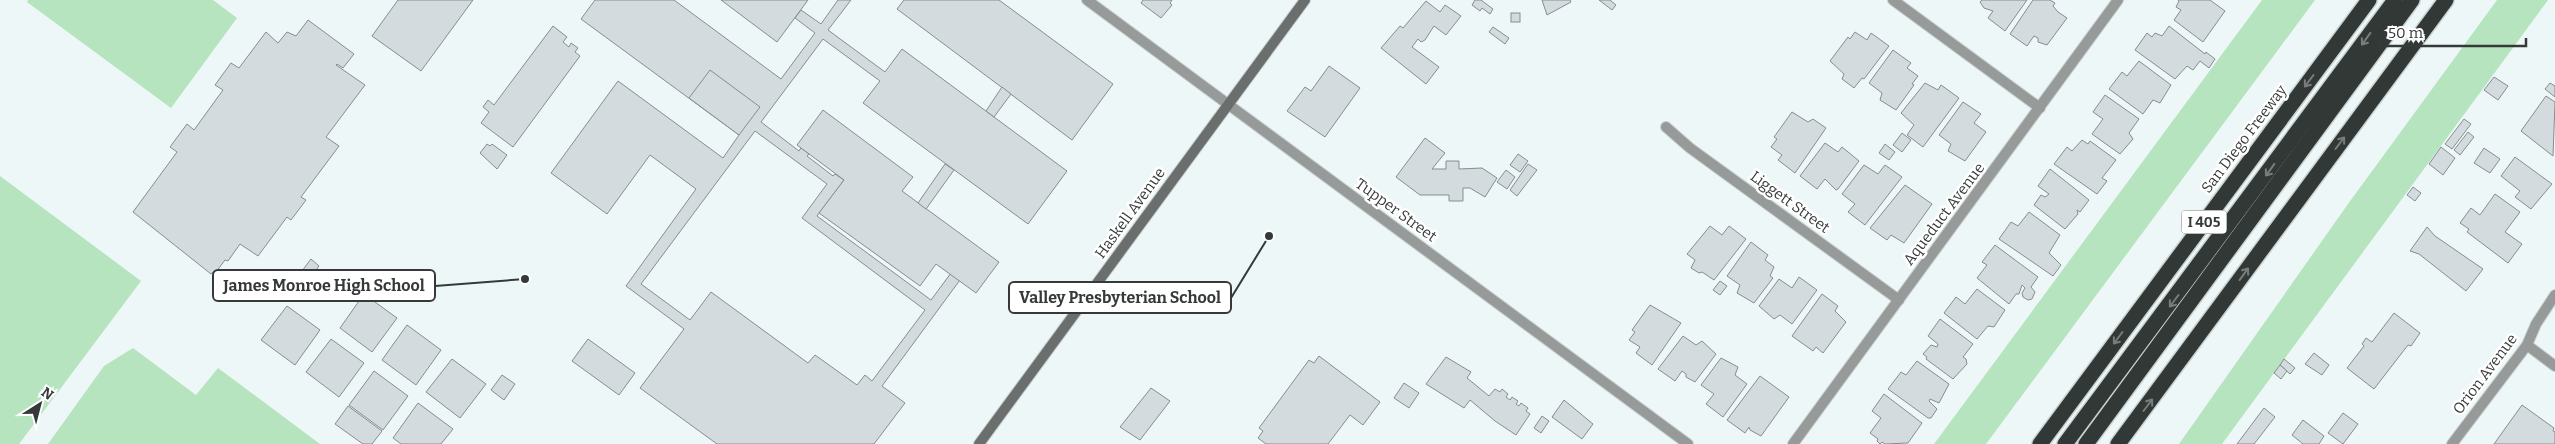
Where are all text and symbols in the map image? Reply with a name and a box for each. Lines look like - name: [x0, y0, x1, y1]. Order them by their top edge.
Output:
- scale bar: [2380, 15, 2526, 47]
- text: 50 m: [2388, 24, 2424, 42]
- one-way arrow: [2361, 32, 2372, 45]
- one-way arrow: [2304, 74, 2314, 88]
- street label: San Diego Freeway: [2198, 81, 2290, 196]
- one-way arrow: [2335, 137, 2346, 150]
- street label: Aqueduct Avenue: [1900, 159, 1988, 269]
- one-way arrow: [2265, 163, 2275, 177]
- street label: Haskell Avenue: [1091, 164, 1169, 262]
- street label: Liggett Street: [1747, 167, 1834, 237]
- street label: Tupper Street: [1352, 175, 1441, 246]
- road number: I 405: [2182, 210, 2226, 233]
- one-way arrow: [2239, 267, 2249, 281]
- callout: James Monroe High School: [213, 270, 435, 301]
- text: James Monroe High School: [222, 276, 425, 295]
- callout: Valley Presbyterian School: [1009, 282, 1231, 313]
- text: Valley Presbyterian School: [1019, 288, 1221, 307]
- one-way arrow: [2168, 294, 2179, 307]
- street label: Orion Avenue: [2449, 330, 2521, 418]
- one-way arrow: [2113, 331, 2123, 345]
- north arrow: [15, 379, 65, 429]
- text: N: [38, 384, 57, 404]
- one-way arrow: [2142, 399, 2153, 412]

